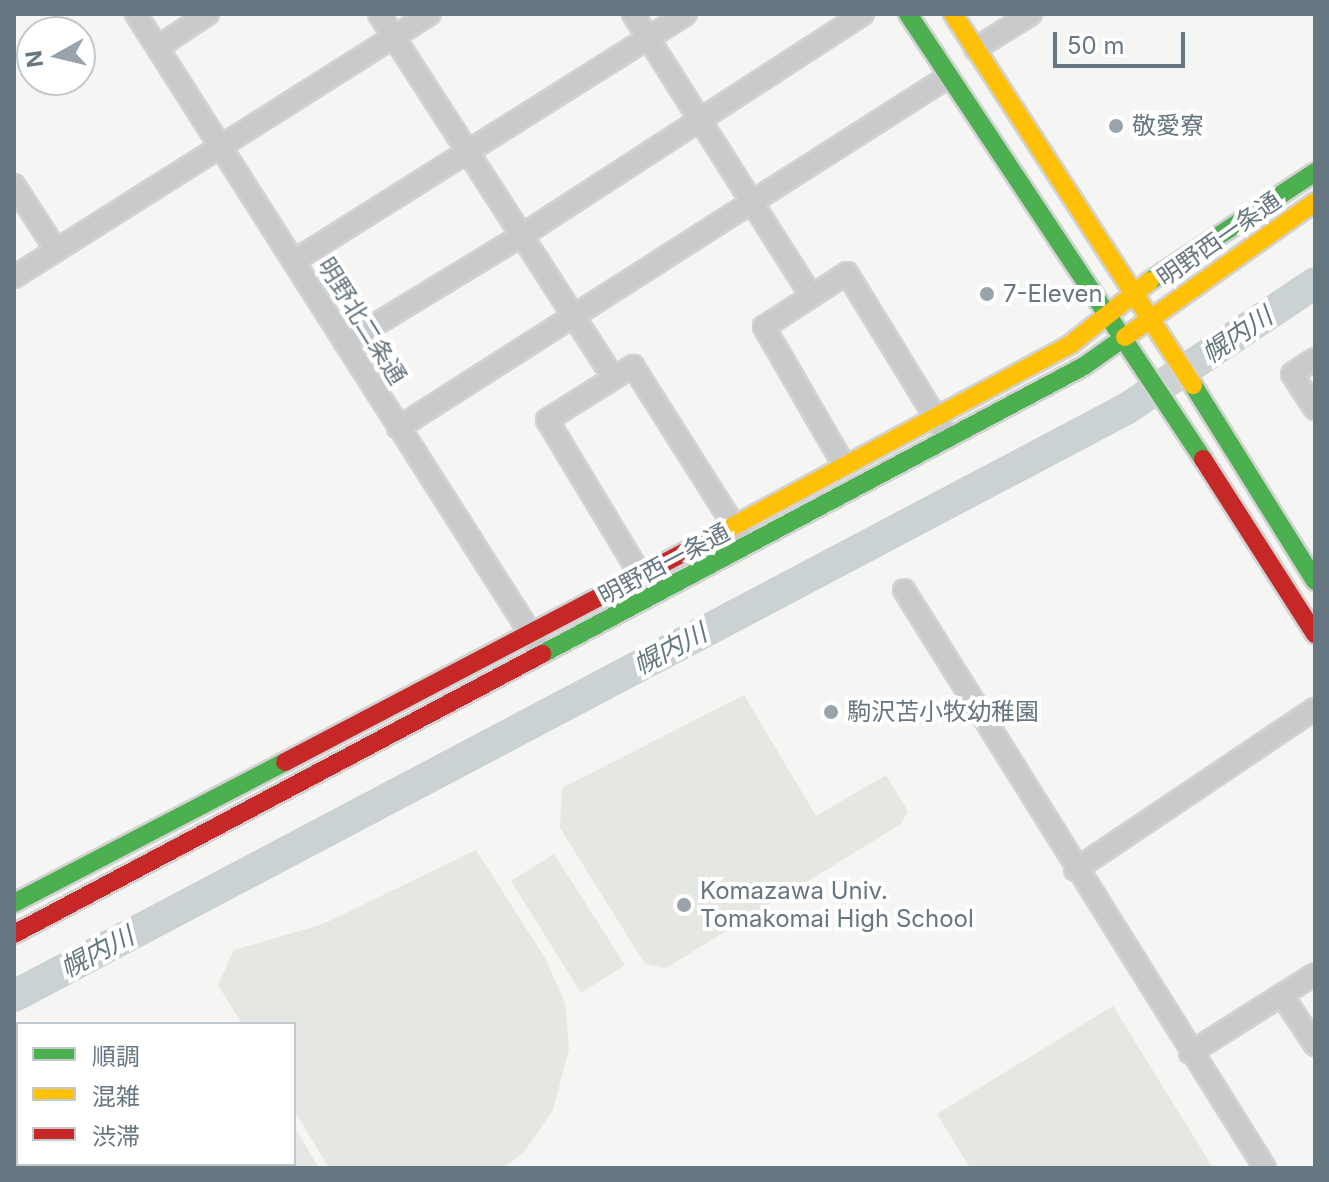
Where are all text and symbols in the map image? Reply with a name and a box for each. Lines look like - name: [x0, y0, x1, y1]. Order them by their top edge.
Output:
- north arrow: [16, 16, 96, 96]
- scale bar: [1057, 16, 1189, 66]
- text: 50 m: [1067, 31, 1125, 60]
- text: N: [20, 49, 48, 69]
- place label: 敬愛寮: [1132, 112, 1204, 140]
- marker: 敬愛寮: [1107, 117, 1125, 135]
- street label: 明野西一条通: [1152, 186, 1286, 292]
- street label: 明野北二条通: [312, 252, 412, 390]
- place label: 7-Eleven: [1003, 280, 1103, 308]
- marker: 7-Eleven: [978, 285, 996, 303]
- water label: 幌内川: [1196, 300, 1278, 370]
- street label: 明野西一条通: [594, 517, 734, 611]
- water label: 幌内川: [628, 617, 712, 681]
- place label: 駒沢苫小牧幼稚園: [847, 698, 1039, 726]
- marker: 駒沢苫小牧幼稚園: [822, 703, 840, 721]
- place label: Komazawa Univ. Tomakomai High School: [700, 877, 974, 933]
- marker: Komazawa Univ. Tomakomai High School: [675, 896, 693, 914]
- water label: 幌内川: [55, 920, 139, 984]
- legend: [16, 1022, 296, 1166]
- text: 順調: [92, 1042, 140, 1071]
- text: 混雑: [92, 1082, 140, 1111]
- text: 渋滞: [92, 1122, 140, 1151]

